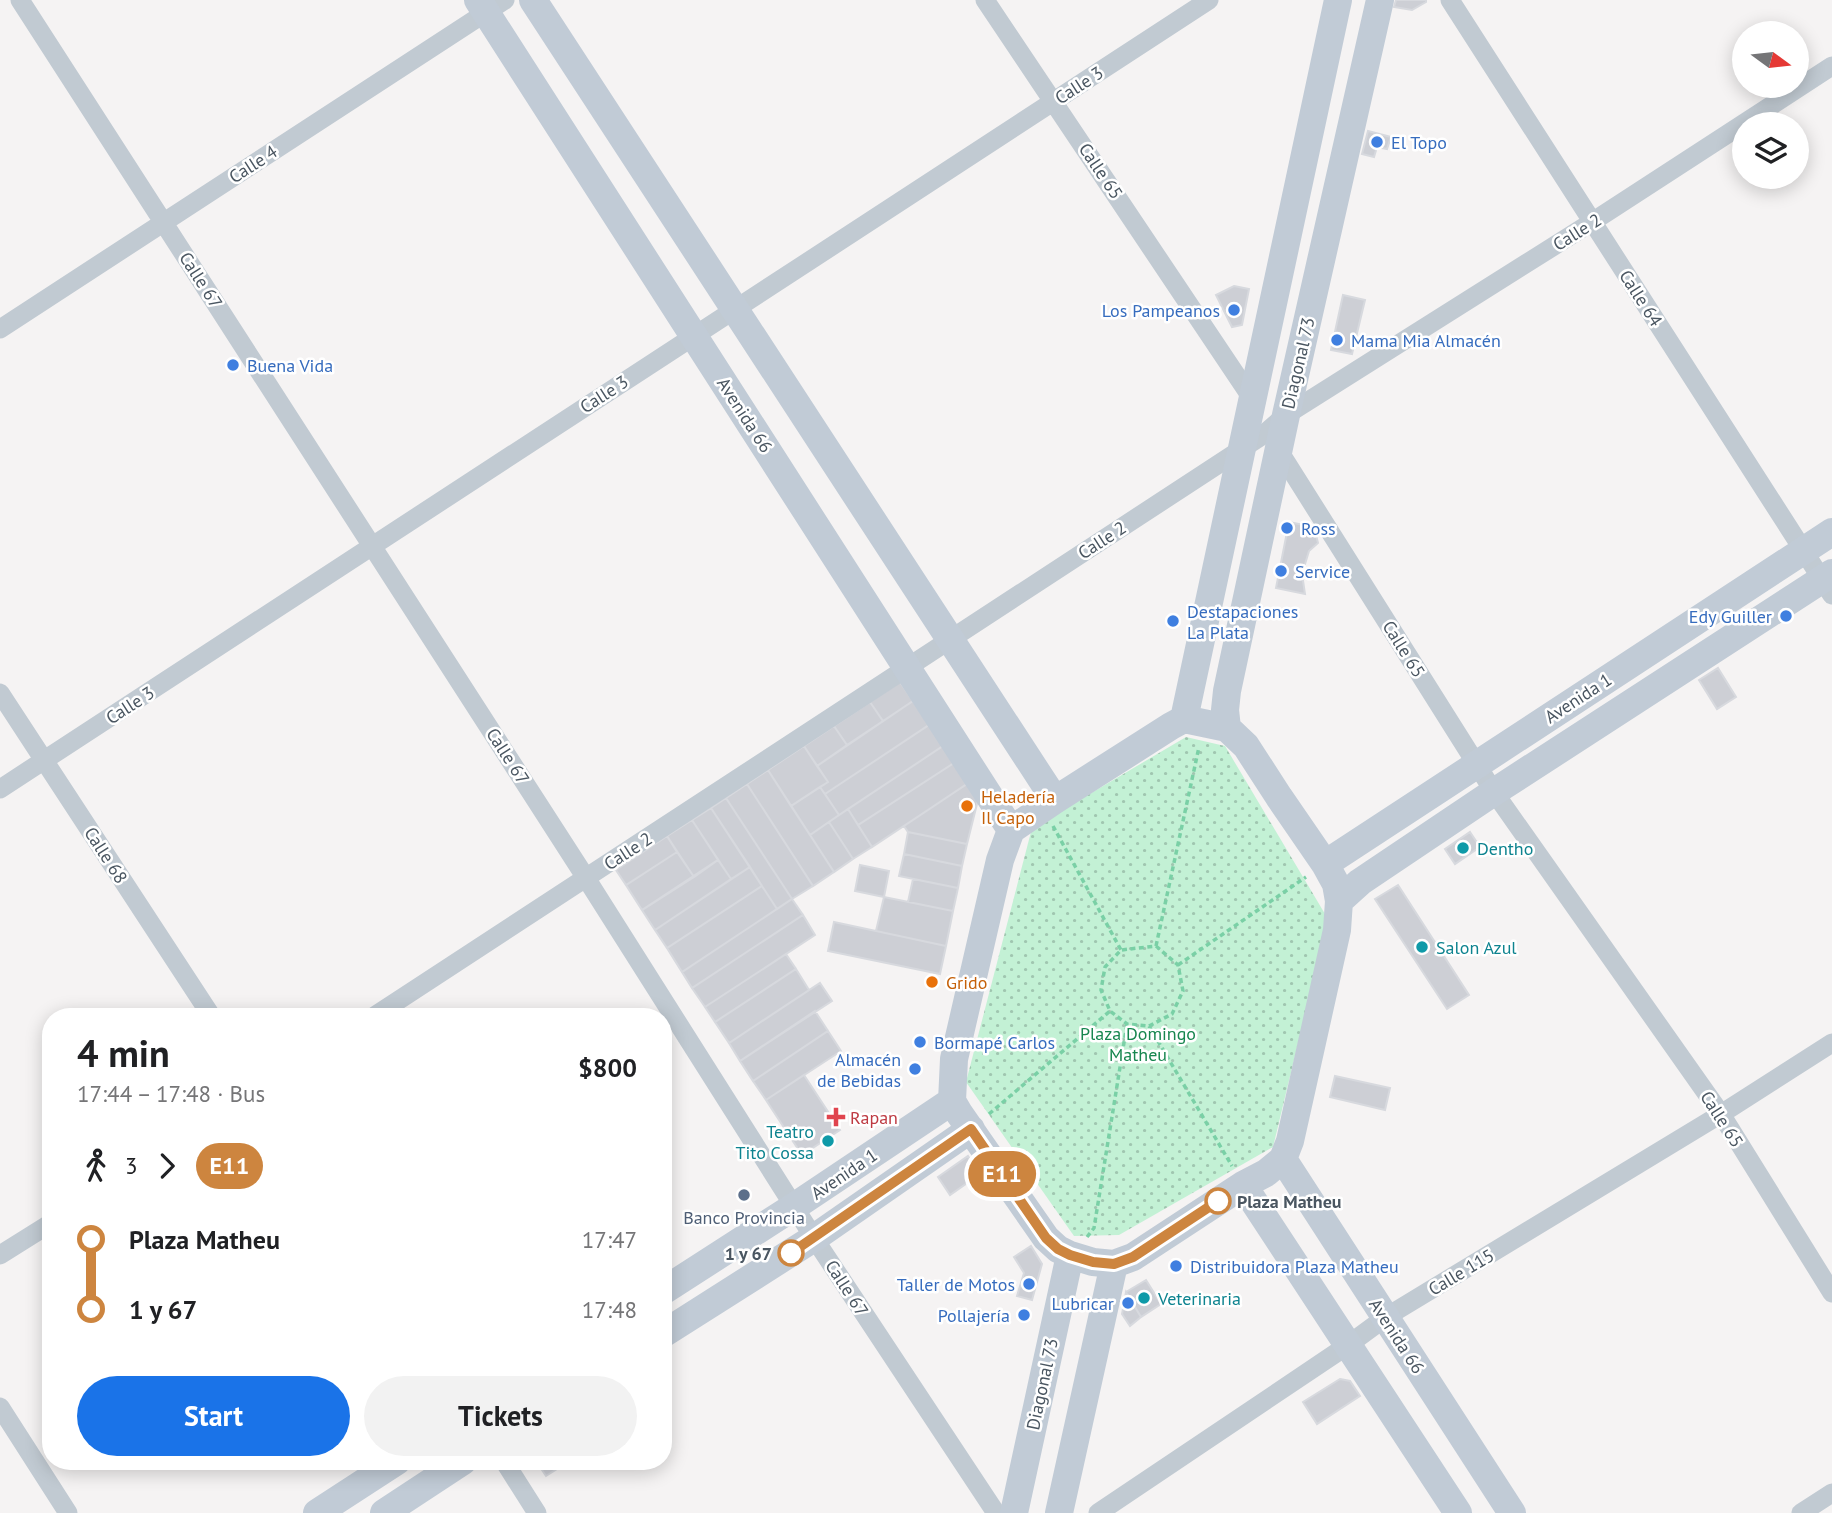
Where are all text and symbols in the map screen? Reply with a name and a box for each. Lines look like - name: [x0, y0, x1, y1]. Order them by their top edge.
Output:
- north arrow: [1732, 21, 1810, 98]
- map controls: [1732, 21, 1809, 189]
- street label: Calle 3: [1050, 61, 1108, 109]
- button: layers: [1732, 112, 1809, 189]
- place label: El Topo: [1391, 131, 1447, 154]
- marker: El Topo: [1369, 134, 1385, 150]
- street label: Calle 65: [1074, 138, 1128, 204]
- street label: Calle 4: [224, 140, 282, 188]
- street label: Calle 2: [1548, 208, 1606, 256]
- street label: Calle 67: [174, 247, 228, 313]
- street label: Calle 64: [1614, 265, 1668, 331]
- place label: Los Pampeanos: [1102, 299, 1220, 322]
- marker: Los Pampeanos: [1226, 302, 1242, 318]
- street label: Diagonal 73: [1276, 315, 1320, 411]
- place label: Mama Mia Almacén: [1351, 329, 1501, 352]
- marker: Mama Mia Almacén: [1329, 332, 1345, 348]
- place label: Buena Vida: [247, 354, 333, 377]
- marker: Buena Vida: [225, 357, 241, 373]
- street label: Calle 3: [575, 370, 633, 418]
- street label: Avenida 66: [712, 373, 778, 457]
- street label: Calle 2: [1073, 516, 1131, 564]
- place label: Ross: [1301, 517, 1336, 540]
- marker: Ross: [1279, 520, 1295, 536]
- place label: Service: [1295, 560, 1350, 583]
- marker: Service: [1273, 563, 1289, 579]
- place label: Destapaciones La Plata: [1187, 600, 1298, 644]
- place label: Edy Guiller: [1689, 605, 1772, 628]
- marker: Edy Guiller: [1778, 608, 1794, 624]
- marker: Destapaciones La Plata: [1165, 613, 1181, 629]
- street label: Calle 65: [1378, 616, 1430, 682]
- street label: Avenida 1: [1540, 668, 1616, 728]
- street label: Calle 3: [101, 681, 159, 729]
- street label: Calle 67: [481, 723, 535, 789]
- place label: Heladería Il Capo: [981, 785, 1055, 829]
- marker: Heladería Il Capo: [959, 798, 975, 814]
- street label: Calle 68: [79, 822, 133, 888]
- street label: Calle 2: [599, 827, 657, 875]
- place label: Dentho: [1477, 837, 1533, 860]
- marker: Dentho: [1455, 840, 1471, 856]
- place label: Salon Azul: [1436, 936, 1517, 959]
- marker: Salon Azul: [1414, 939, 1430, 955]
- place label: Grido: [946, 971, 987, 994]
- marker: Grido: [924, 974, 940, 990]
- park label: Plaza Domingo Matheu: [1080, 1022, 1196, 1066]
- text: 4 min: [77, 1028, 170, 1077]
- place label: Bormapé Carlos: [934, 1031, 1055, 1054]
- marker: Bormapé Carlos: [912, 1034, 928, 1050]
- place label: Almacén de Bebidas: [817, 1048, 901, 1092]
- text: $800: [578, 1051, 637, 1084]
- marker: Almacén de Bebidas: [907, 1061, 923, 1077]
- text: 17:44 – 17:48 · Bus: [77, 1079, 265, 1108]
- street label: Calle 65: [1695, 1086, 1749, 1152]
- place label: Rapan: [850, 1106, 898, 1129]
- marker: Rapan: [828, 1109, 844, 1125]
- place label: Teatro Tito Cossa: [735, 1120, 814, 1164]
- marker: Teatro Tito Cossa: [820, 1133, 836, 1149]
- street label: Avenida 1: [806, 1143, 882, 1205]
- icon: walk: [77, 1147, 115, 1185]
- icon: forward: [148, 1147, 186, 1185]
- text: E11: [210, 1150, 249, 1181]
- text: 3: [125, 1151, 138, 1180]
- line badge: E11: [962, 1151, 1042, 1197]
- text: E11: [982, 1158, 1022, 1189]
- marker: Banco Provincia: [736, 1187, 752, 1203]
- marker: Plaza Matheu: [1205, 1188, 1231, 1214]
- place label: Plaza Matheu: [1237, 1190, 1342, 1213]
- place label: Banco Provincia: [683, 1206, 805, 1229]
- text: Plaza Matheu: [129, 1223, 280, 1256]
- text: 17:47: [582, 1225, 637, 1254]
- marker: 1 y 67: [778, 1240, 804, 1266]
- place label: 1 y 67: [725, 1242, 772, 1265]
- street label: Calle 115: [1424, 1243, 1498, 1301]
- street label: Calle 67: [820, 1255, 874, 1321]
- place label: Distribuidora Plaza Matheu: [1190, 1255, 1399, 1278]
- marker: Distribuidora Plaza Matheu: [1168, 1258, 1184, 1274]
- place label: Taller de Motos: [897, 1273, 1015, 1296]
- marker: Taller de Motos: [1021, 1276, 1037, 1292]
- place label: Veterinaria: [1157, 1287, 1241, 1310]
- marker: Veterinaria: [1136, 1290, 1152, 1306]
- place label: Lubricar: [1052, 1292, 1114, 1315]
- text: 1 y 67: [129, 1293, 197, 1326]
- street label: Avenida 66: [1364, 1294, 1430, 1378]
- text: 17:48: [582, 1295, 637, 1324]
- marker: Lubricar: [1120, 1295, 1136, 1311]
- place label: Pollajería: [938, 1304, 1010, 1327]
- marker: Pollajería: [1016, 1307, 1032, 1323]
- street label: Diagonal 73: [1021, 1336, 1063, 1432]
- button: Start: [77, 1376, 350, 1456]
- button: Tickets: [364, 1376, 637, 1456]

